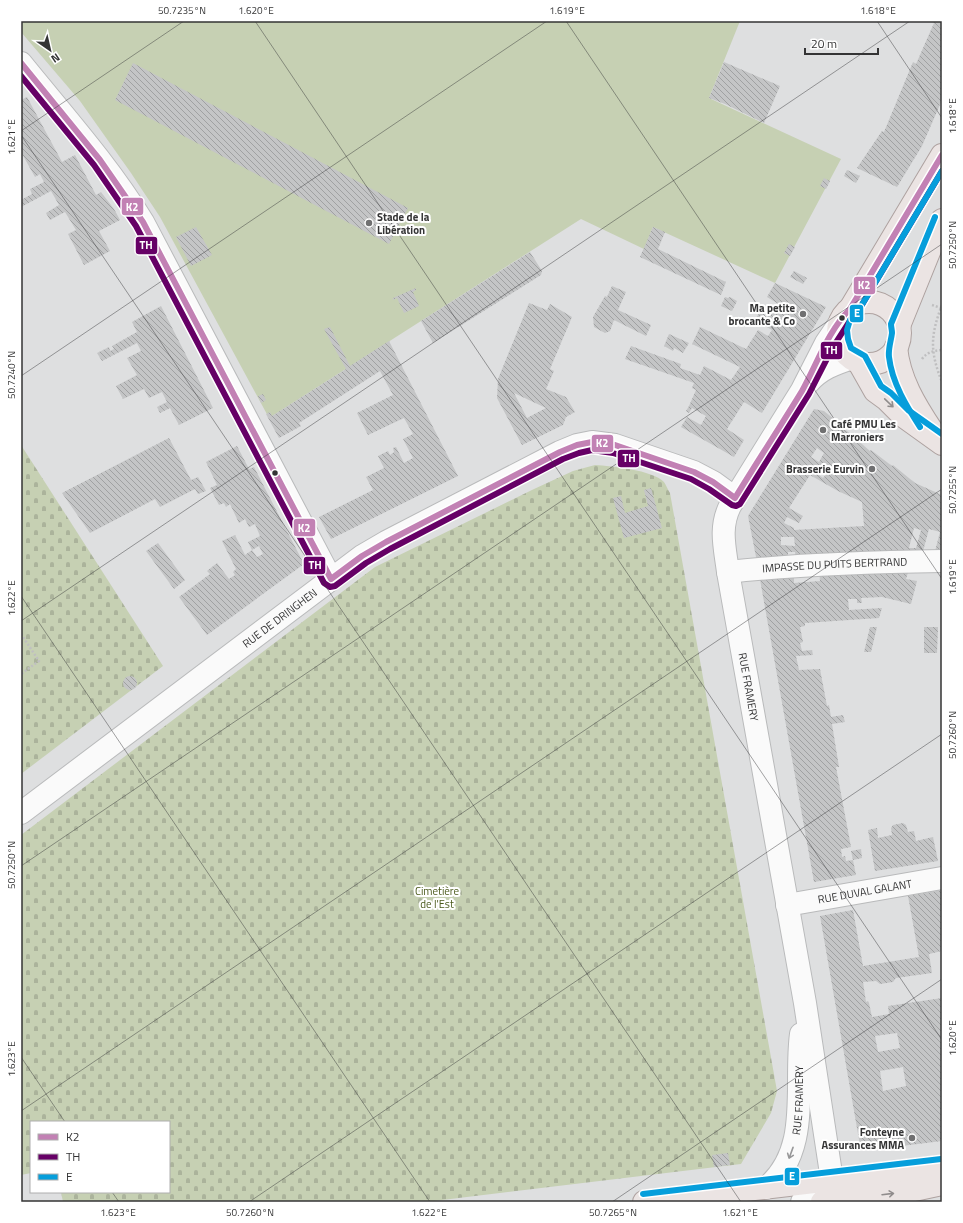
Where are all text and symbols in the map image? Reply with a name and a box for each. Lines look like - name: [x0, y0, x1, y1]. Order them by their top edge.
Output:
- text: 50.7235°N: [158, 3, 206, 18]
- text: 1.620°E: [238, 3, 274, 18]
- text: 1.619°E: [549, 3, 585, 18]
- text: 1.618°E: [860, 3, 896, 18]
- north arrow: [30, 30, 70, 70]
- scale bar: [805, 30, 878, 56]
- text: 20 m: [811, 34, 837, 53]
- text: N: [48, 50, 63, 67]
- text: 1.618°E: [945, 98, 960, 134]
- text: 1.621°E: [4, 119, 19, 155]
- line badge: K2: [121, 197, 144, 216]
- text: K2: [126, 199, 138, 215]
- place label: Stade de la Libération: [377, 209, 430, 238]
- marker: Stade de la Libération: [364, 218, 374, 228]
- text: 50.7250°N: [945, 221, 960, 269]
- line badge: TH: [135, 236, 158, 255]
- text: TH: [139, 237, 153, 253]
- line badge: K2: [853, 276, 876, 295]
- text: K2: [858, 277, 870, 293]
- place label: Ma petite brocante & Co: [729, 300, 795, 329]
- line badge: E: [849, 304, 864, 323]
- text: E: [854, 305, 860, 321]
- marker: Ma petite brocante & Co: [798, 309, 808, 319]
- unlabelled marker: [837, 313, 847, 323]
- line badge: TH: [820, 341, 843, 360]
- text: TH: [824, 342, 838, 358]
- text: 50.7240°N: [4, 351, 19, 399]
- one-way arrow: [884, 398, 894, 408]
- place label: Café PMU Les Marroniers: [831, 416, 896, 445]
- marker: Café PMU Les Marroniers: [818, 425, 828, 435]
- line badge: K2: [591, 434, 614, 453]
- text: K2: [596, 435, 608, 451]
- line badge: TH: [617, 449, 640, 468]
- text: TH: [622, 450, 636, 466]
- place label: Brasserie Eurvin: [786, 461, 864, 477]
- marker: Brasserie Eurvin: [867, 464, 877, 474]
- text: 50.7255°N: [945, 466, 960, 514]
- unlabelled marker: [270, 468, 280, 478]
- line badge: K2: [293, 518, 316, 537]
- text: K2: [298, 520, 310, 536]
- street label: IMPASSE DU PUITS BERTRAND: [761, 554, 908, 577]
- line badge: TH: [303, 556, 326, 575]
- text: TH: [308, 557, 322, 573]
- text: 1.619°E: [945, 559, 960, 595]
- text: 1.622°E: [4, 580, 19, 616]
- street label: RUE DE DRINGHEN: [239, 585, 320, 651]
- street label: RUE FRAMERY: [735, 652, 763, 723]
- text: 50.7260°N: [945, 711, 960, 759]
- text: 50.7250°N: [4, 841, 19, 889]
- street label: RUE DUVAL GALANT: [816, 875, 913, 908]
- park label: Cimetière de l'Est: [415, 883, 460, 912]
- text: 1.620°E: [945, 1020, 960, 1056]
- text: 1.623°E: [4, 1041, 19, 1077]
- street label: RUE FRAMERY: [788, 1065, 807, 1136]
- legend: [30, 1121, 170, 1193]
- place label: Fonteyne Assurances MMA: [822, 1124, 904, 1153]
- text: K2: [66, 1127, 80, 1146]
- marker: Fonteyne Assurances MMA: [907, 1133, 917, 1143]
- one-way arrow: [787, 1146, 795, 1158]
- text: TH: [66, 1147, 80, 1166]
- text: E: [66, 1167, 73, 1186]
- line badge: E: [784, 1167, 800, 1186]
- text: E: [789, 1168, 795, 1184]
- one-way arrow: [881, 1190, 894, 1198]
- text: 1.623°E: [100, 1205, 136, 1220]
- text: 50.7260°N: [226, 1205, 274, 1220]
- text: 1.622°E: [411, 1205, 447, 1220]
- text: 50.7265°N: [589, 1205, 637, 1220]
- text: 1.621°E: [722, 1205, 758, 1220]

